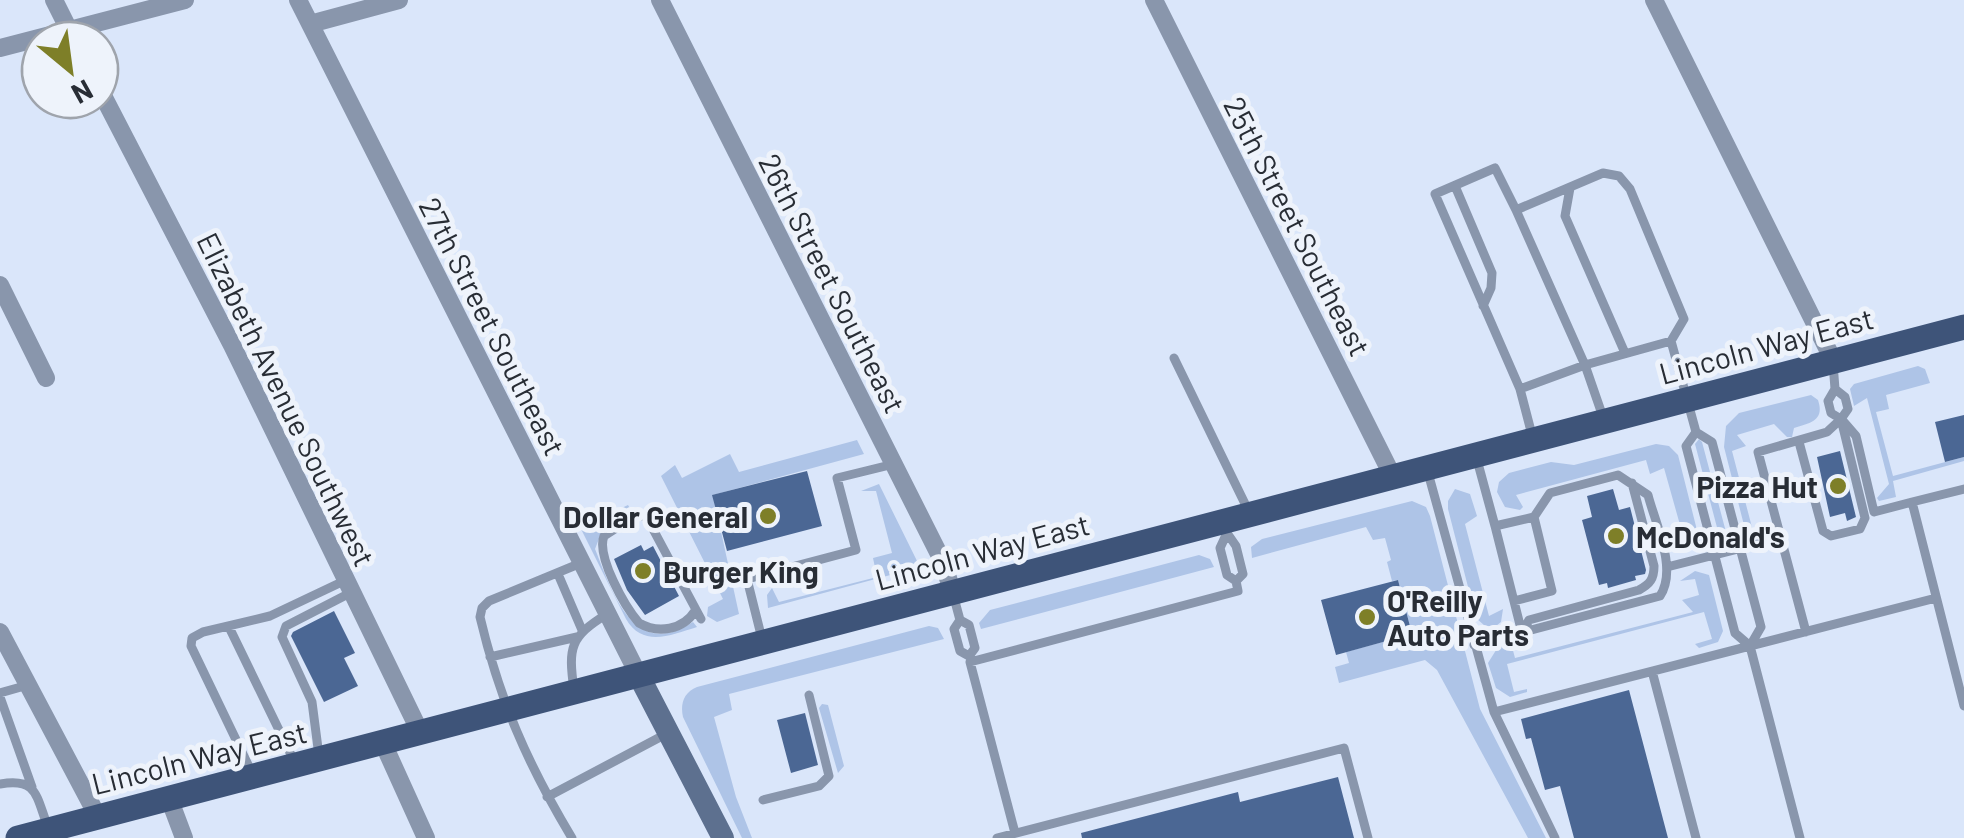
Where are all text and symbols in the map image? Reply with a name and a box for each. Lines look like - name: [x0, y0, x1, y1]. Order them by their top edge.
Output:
- north arrow: [20, 20, 120, 120]
- text: N: [66, 73, 99, 112]
- street label: 25th Street Southeast: [1217, 90, 1379, 362]
- street label: 26th Street Southeast: [752, 147, 914, 419]
- street label: 27th Street Southeast: [412, 191, 574, 461]
- street label: Elizabeth Avenue Southwest: [190, 226, 384, 572]
- street label: Lincoln Way East: [1655, 299, 1877, 391]
- place label: Pizza Hut: [1696, 468, 1818, 504]
- marker: Pizza Hut: [1827, 475, 1849, 497]
- place label: Dollar General: [563, 498, 748, 534]
- marker: Dollar General: [757, 505, 779, 527]
- street label: Lincoln Way East: [871, 505, 1093, 597]
- place label: McDonald's: [1636, 518, 1785, 554]
- marker: McDonald's: [1605, 525, 1627, 547]
- place label: Burger King: [663, 553, 819, 589]
- marker: Burger King: [632, 560, 654, 582]
- place label: O'Reilly Auto Parts: [1387, 582, 1529, 652]
- marker: O'Reilly Auto Parts: [1356, 606, 1378, 628]
- street label: Lincoln Way East: [88, 713, 310, 801]

